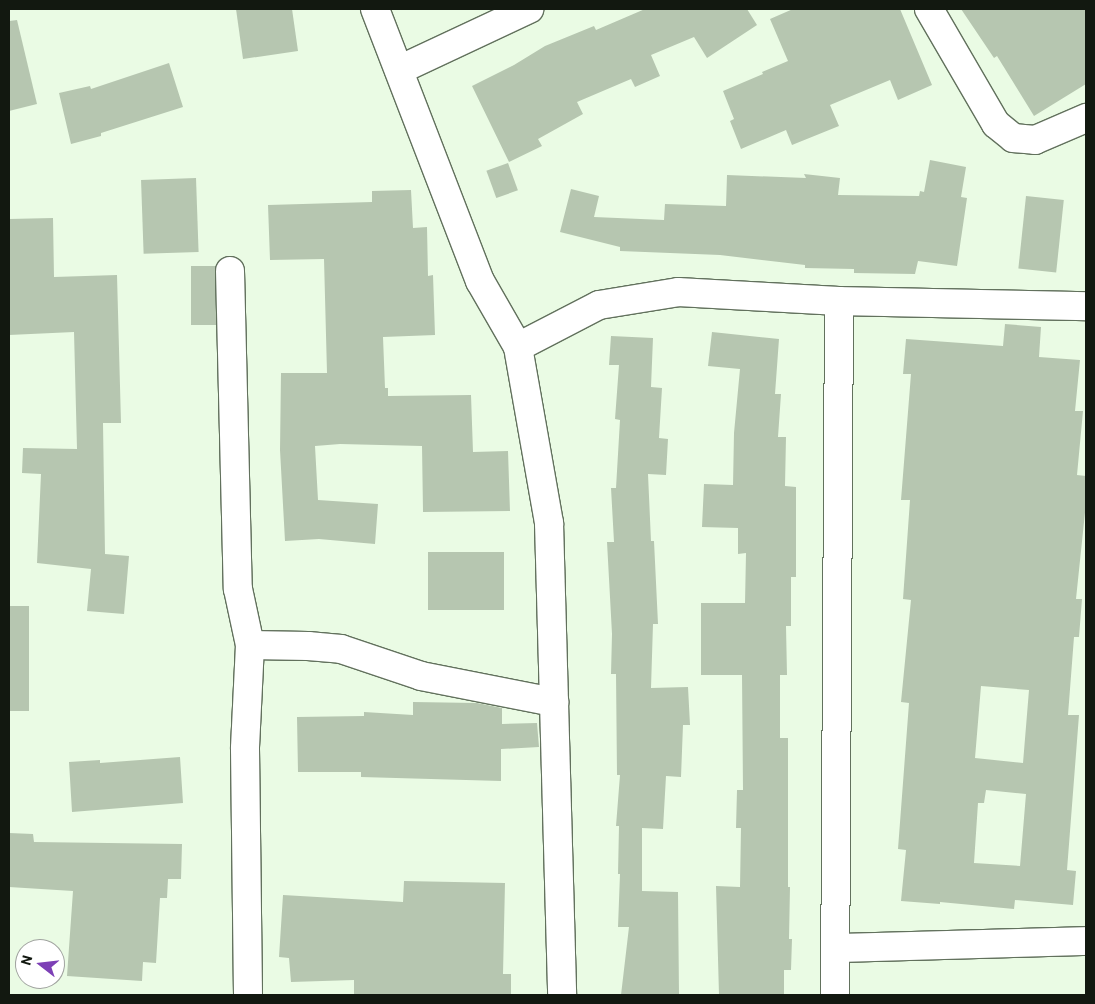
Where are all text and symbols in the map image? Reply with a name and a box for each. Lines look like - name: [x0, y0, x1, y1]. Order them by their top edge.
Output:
- north arrow: [15, 939, 65, 989]
- text: N: [17, 953, 36, 967]

